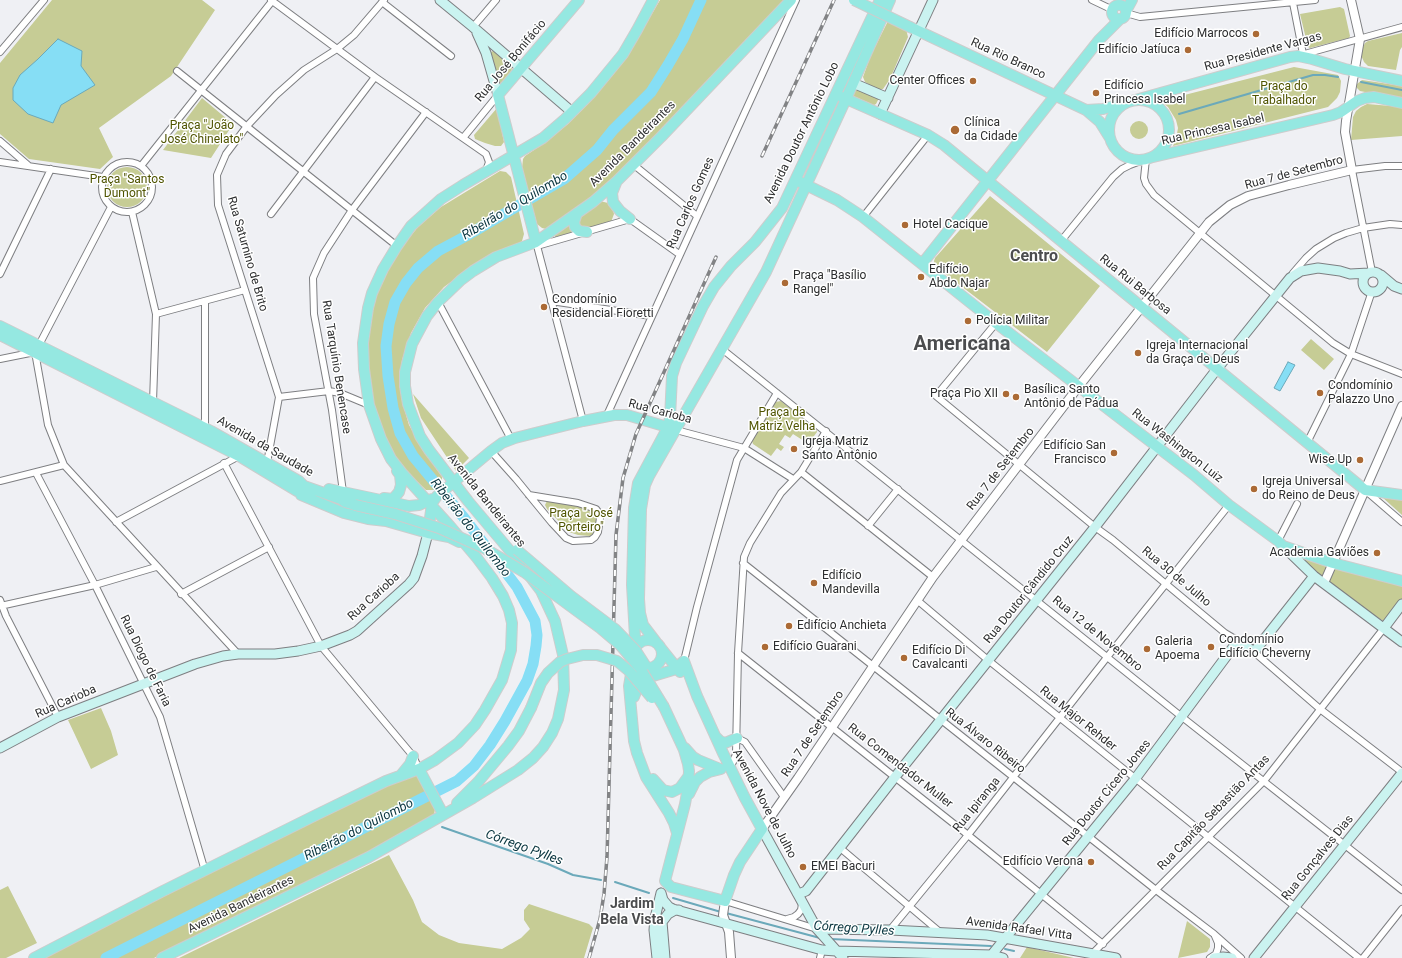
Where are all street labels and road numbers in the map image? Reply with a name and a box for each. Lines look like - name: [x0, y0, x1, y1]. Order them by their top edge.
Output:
- street label: Rua José Bonifácio: [472, 17, 550, 105]
- street label: Rua Presidente Vargas: [1203, 29, 1323, 75]
- street label: Rua Rio Branco: [968, 35, 1048, 83]
- street label: Avenida Doutor Antônio Lobo: [761, 60, 843, 206]
- street label: Avenida Bandeirantes: [587, 98, 679, 190]
- street label: Rua Princesa Isabel: [1160, 111, 1266, 149]
- street label: Rua 7 de Setembro: [1243, 153, 1345, 193]
- street label: Rua Carlos Gomes: [664, 155, 718, 251]
- street label: Rua Saturnino de Brito: [224, 195, 270, 313]
- street label: Rua Rui Barbosa: [1096, 252, 1174, 318]
- street label: Rua Tarquínio Benencase: [318, 299, 354, 435]
- street label: Rua Carioba: [627, 397, 693, 427]
- street label: Rua Washington Luiz: [1129, 406, 1225, 486]
- street label: Avenida da Saudade: [214, 414, 316, 480]
- street label: Rua 7 de Setembro: [964, 425, 1038, 513]
- street label: Avenida Bandeirantes: [444, 452, 528, 550]
- street label: Rua Doutor Cândido Cruz: [981, 533, 1077, 647]
- street label: Rua 30 de Julho: [1139, 544, 1213, 610]
- street label: Rua Carioba: [345, 570, 403, 624]
- street label: Rua 12 de Novembro: [1049, 593, 1145, 675]
- street label: Rua Diogo de Faria: [117, 613, 173, 709]
- street label: Rua Carioba: [33, 682, 99, 722]
- street label: Rua Major Rehder: [1037, 684, 1119, 754]
- street label: Rua 7 de Setembro: [779, 688, 847, 780]
- street label: Rua Álvaro Ribeiro: [942, 705, 1028, 777]
- street label: Rua Comendador Muller: [845, 721, 955, 811]
- street label: Rua Doutor Cícero Jones: [1060, 737, 1154, 849]
- street label: Avenida Nove de Julho: [729, 747, 799, 861]
- street label: Rua Capitão Sebastião Antas: [1155, 752, 1273, 874]
- street label: Rua Ipiranga: [950, 775, 1004, 835]
- street label: Rua Gonçalves Dias: [1279, 812, 1357, 904]
- street label: Avenida Bandeirantes: [186, 873, 296, 937]
- street label: Avenida Rafael Vitta: [965, 914, 1073, 944]

